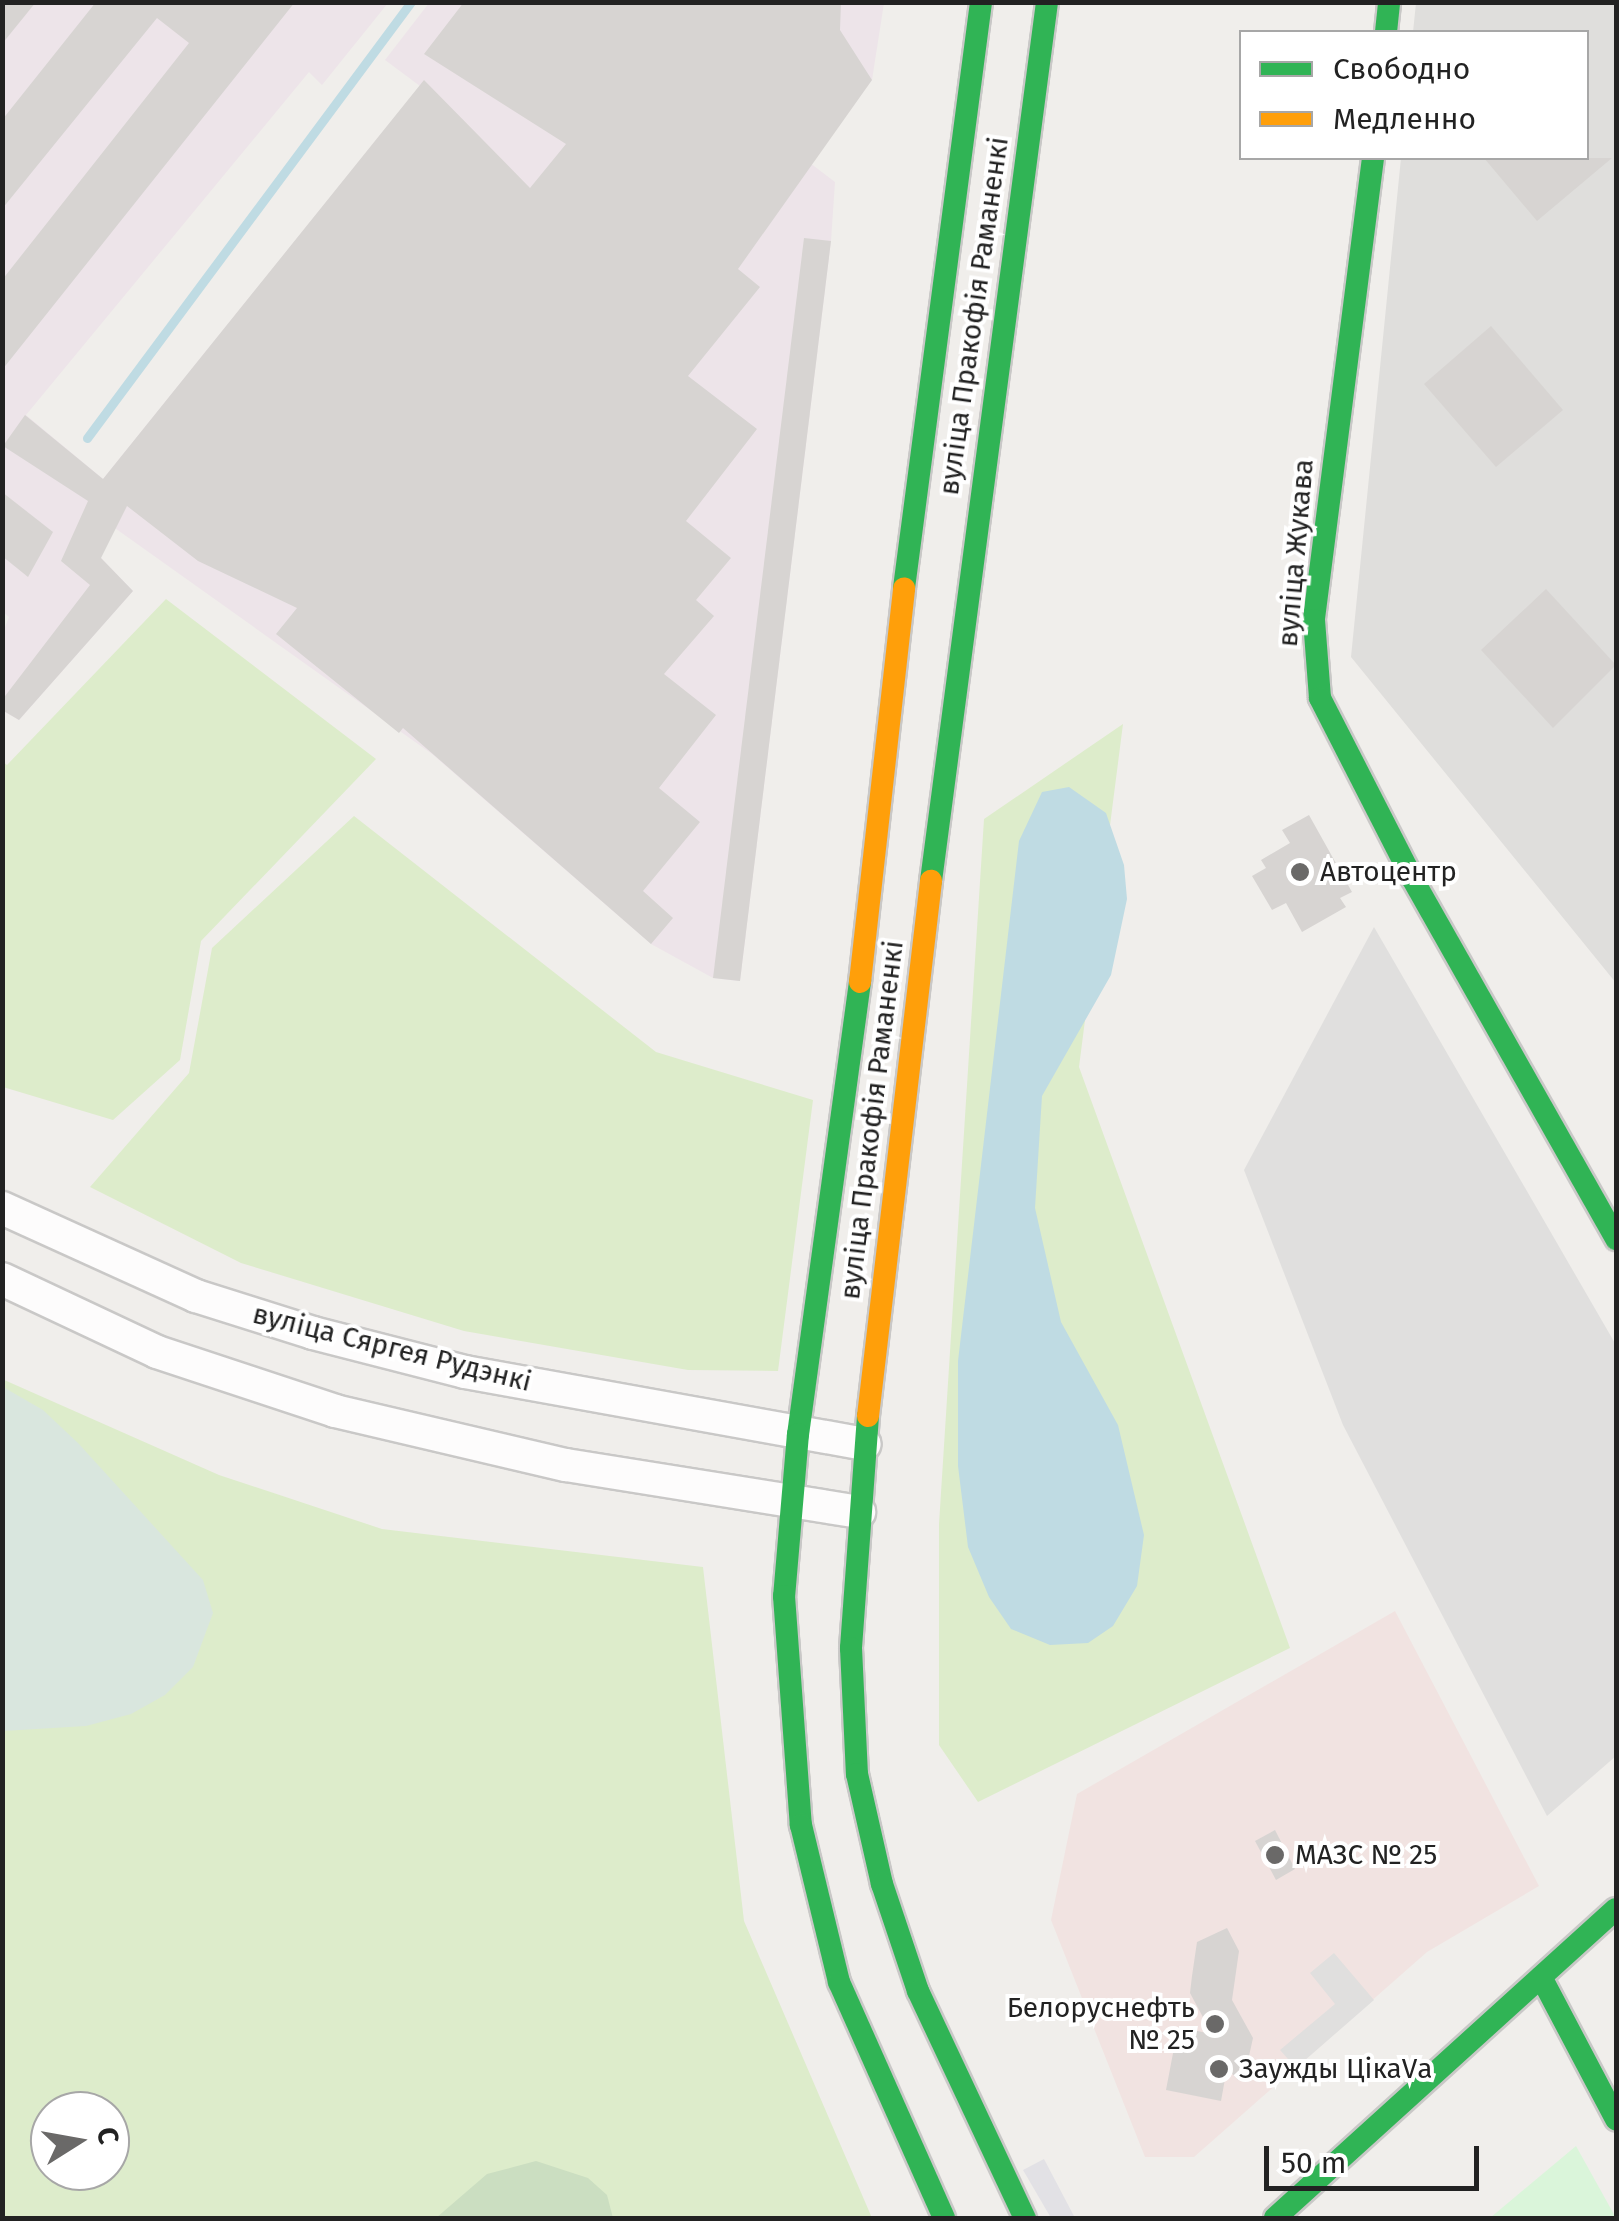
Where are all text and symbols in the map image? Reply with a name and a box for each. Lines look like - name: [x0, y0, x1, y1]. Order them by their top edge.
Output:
- legend: [1239, 30, 1589, 160]
- text: Свободно: [1333, 51, 1470, 87]
- text: Медленно: [1333, 101, 1476, 137]
- street label: вуліца Пракофія Раманенкі: [932, 135, 1016, 497]
- street label: вуліца Жукава: [1271, 458, 1321, 648]
- place label: Автоцентр: [1320, 855, 1457, 889]
- marker: Автоцентр: [1289, 861, 1311, 883]
- street label: вуліца Пракофія Раманенкі: [833, 939, 911, 1301]
- street label: вуліца Сяргея Рудэнкі: [249, 1297, 535, 1399]
- place label: МАЗС № 25: [1295, 1838, 1437, 1872]
- marker: МАЗС № 25: [1264, 1844, 1286, 1866]
- place label: Белоруснефть № 25: [1007, 1991, 1195, 2057]
- marker: Белоруснефть № 25: [1204, 2013, 1226, 2035]
- place label: Заужды ЦікаVа: [1239, 2052, 1433, 2086]
- marker: Заужды ЦікаVа: [1208, 2058, 1230, 2080]
- north arrow: [30, 2091, 130, 2191]
- text: С: [90, 2124, 126, 2147]
- scale bar: [1269, 2126, 1484, 2188]
- text: 50 m: [1281, 2145, 1346, 2181]

